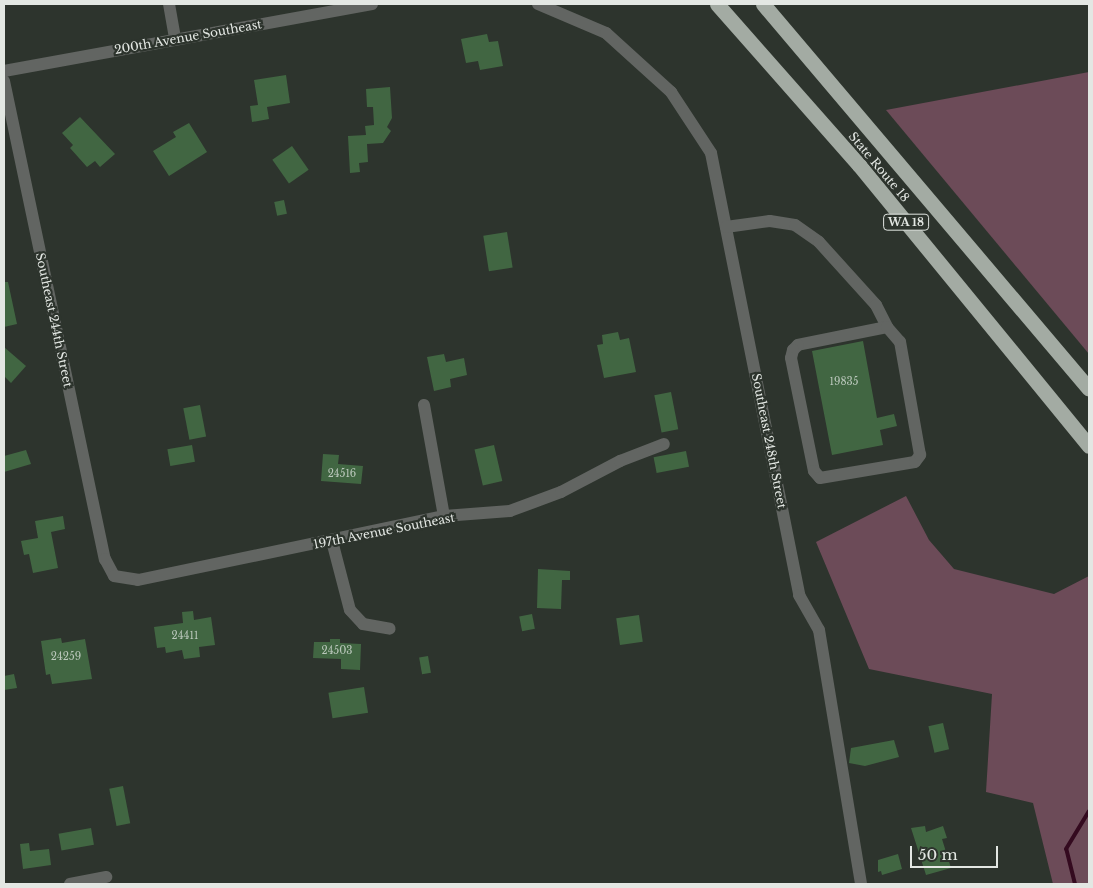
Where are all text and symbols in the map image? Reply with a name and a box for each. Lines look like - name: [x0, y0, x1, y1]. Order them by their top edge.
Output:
- street label: 200th Avenue Southeast: [113, 17, 263, 57]
- street label: State Route 18: [846, 129, 912, 205]
- road number: WA 18: [882, 213, 930, 230]
- street label: Southeast 244th Street: [33, 251, 75, 389]
- street label: Southeast 248th Street: [749, 372, 789, 510]
- house number: 19835: [830, 376, 858, 388]
- house number: 24516: [328, 468, 356, 480]
- street label: 197th Avenue Southeast: [312, 510, 456, 552]
- house number: 24411: [172, 630, 198, 642]
- house number: 24503: [322, 645, 352, 657]
- house number: 24259: [51, 651, 81, 663]
- scale bar: [913, 836, 1000, 868]
- text: 50 m: [918, 845, 958, 864]

